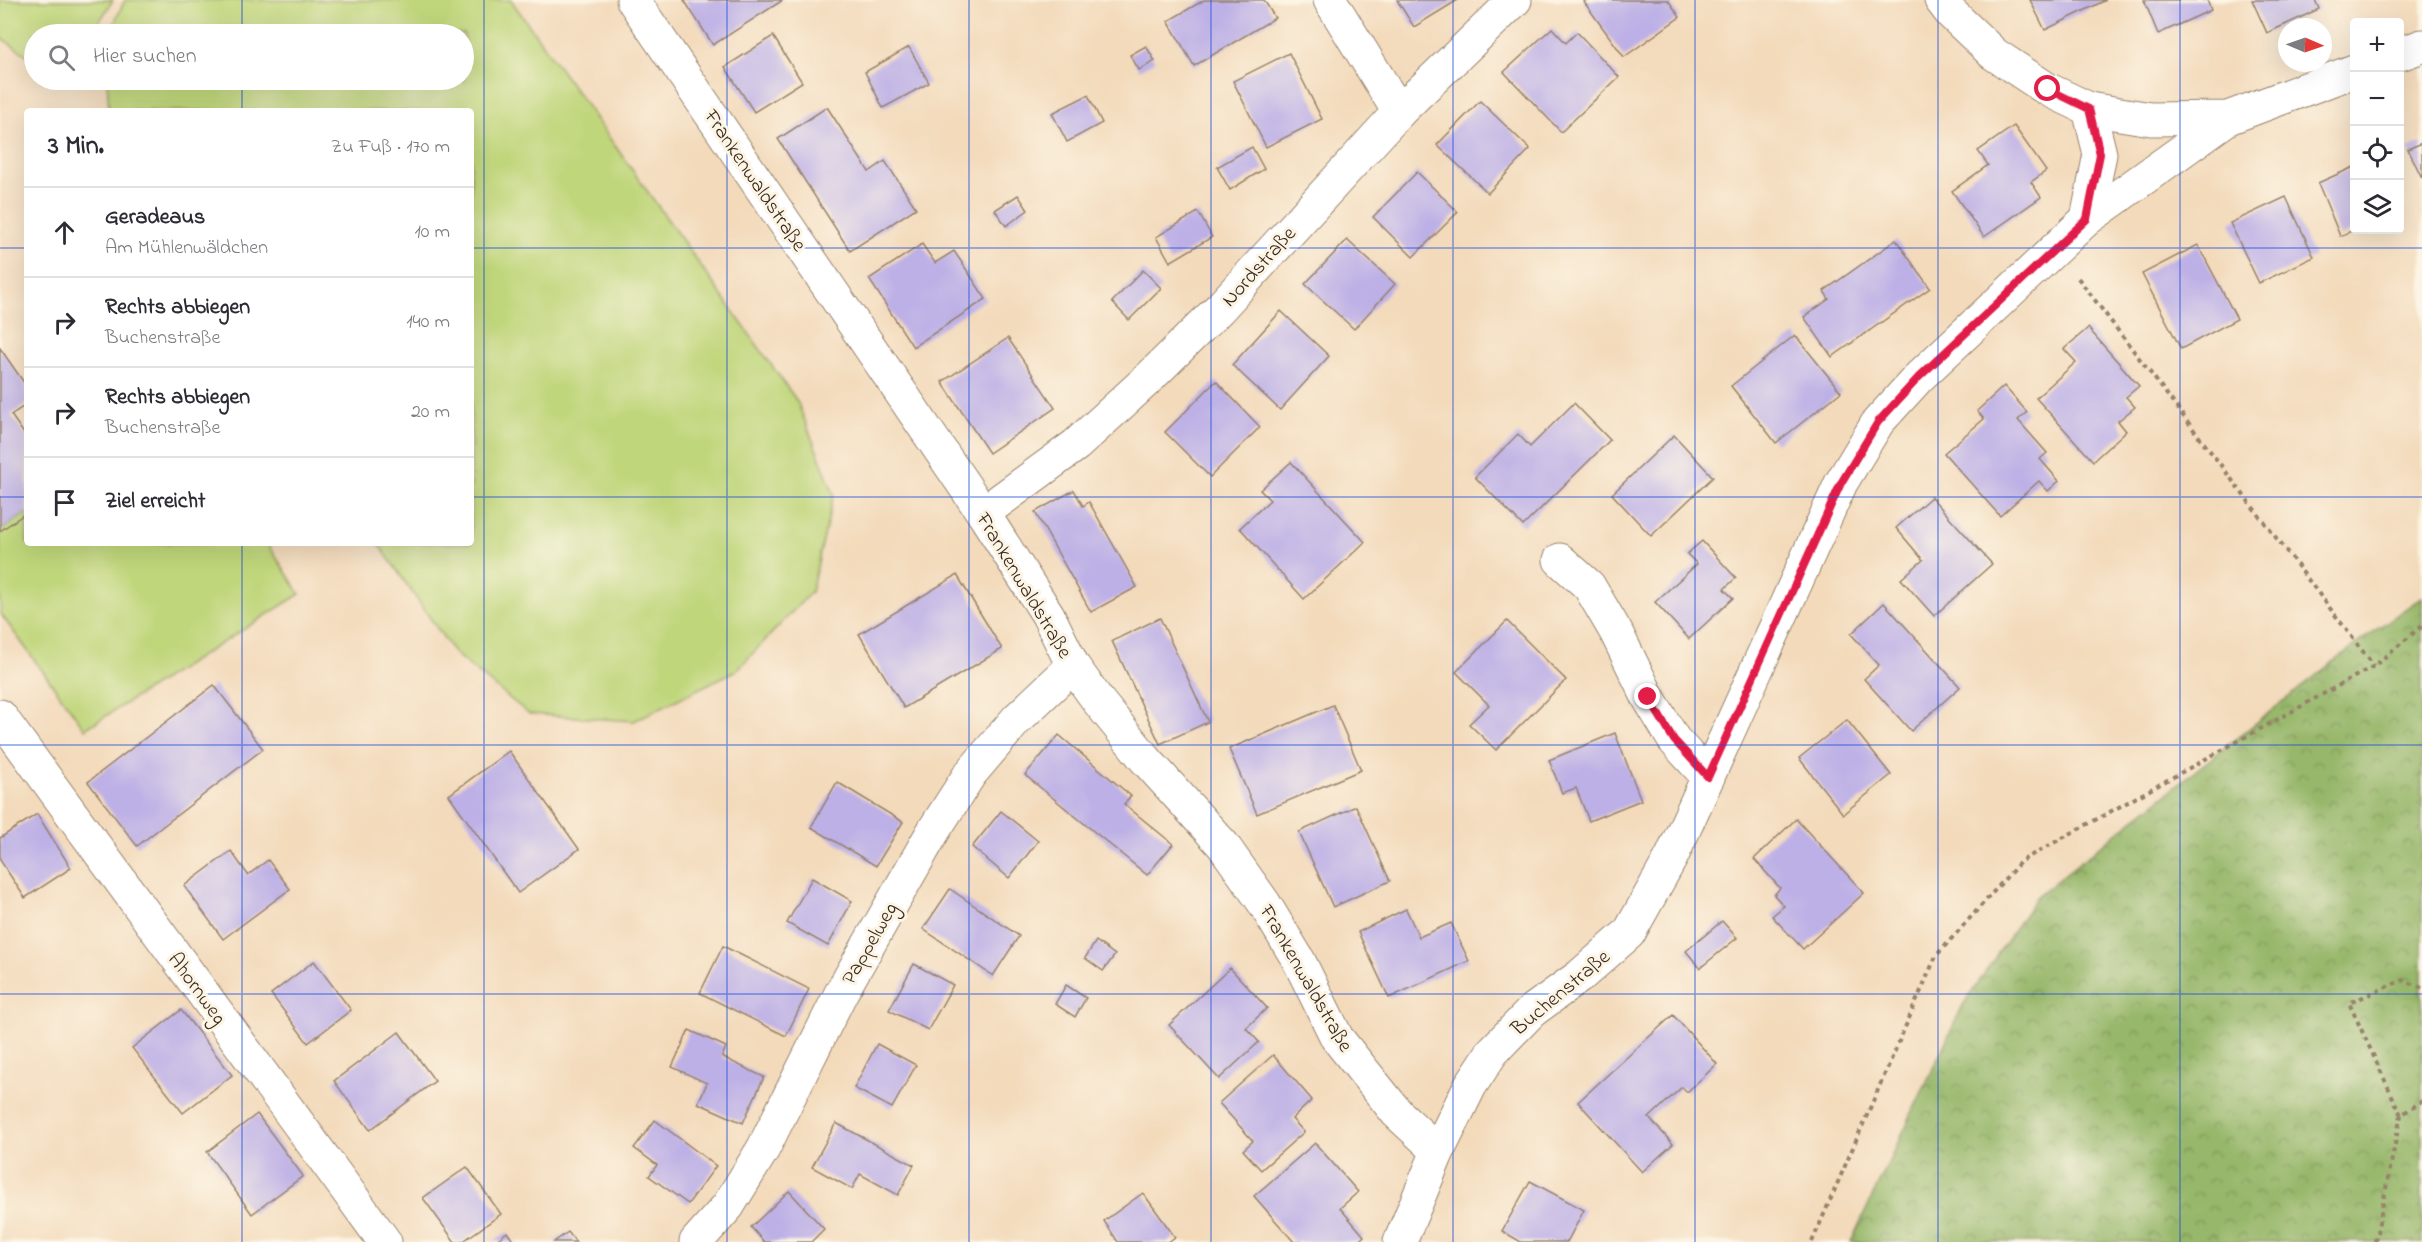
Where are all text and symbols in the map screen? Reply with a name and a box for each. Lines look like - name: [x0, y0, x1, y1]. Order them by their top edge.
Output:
- north arrow: [2278, 18, 2332, 72]
- map controls: [2350, 18, 2404, 234]
- button: +: [2350, 18, 2404, 72]
- search box: [24, 24, 474, 90]
- icon: search: [45, 41, 78, 74]
- text: Hier suchen: [93, 41, 197, 73]
- button: −: [2350, 72, 2404, 126]
- route start: [2034, 75, 2060, 101]
- street label: Frankenwaldstraße: [695, 103, 813, 259]
- button: locate: [2350, 126, 2404, 180]
- text: 3 Min.: [48, 128, 104, 166]
- text: Zu Fuß · 170 m: [331, 133, 450, 162]
- button: layers: [2350, 180, 2404, 234]
- text: Geradeaus: [105, 202, 205, 234]
- icon: ahead: [48, 216, 81, 249]
- text: 10 m: [414, 218, 450, 247]
- street label: Nordstraße: [1215, 220, 1304, 314]
- text: Am Mühlenwäldchen: [105, 234, 268, 263]
- text: Rechts abbiegen: [105, 292, 250, 324]
- icon: right: [48, 306, 81, 339]
- text: 140 m: [406, 308, 450, 337]
- text: Buchenstraße: [105, 324, 220, 353]
- text: Rechts abbiegen: [105, 382, 250, 414]
- icon: right: [48, 396, 81, 429]
- text: 20 m: [411, 398, 450, 427]
- text: Buchenstraße: [105, 414, 220, 443]
- icon: arrive: [48, 486, 81, 519]
- text: Ziel erreicht: [105, 486, 205, 518]
- street label: Frankenwaldstraße: [967, 507, 1079, 665]
- route end: [1634, 683, 1660, 709]
- street label: Pappelweg: [835, 897, 908, 992]
- street label: Frankenwaldstraße: [1250, 899, 1360, 1059]
- street label: Buchenstraße: [1504, 943, 1618, 1045]
- street label: Ahornweg: [158, 947, 233, 1033]

